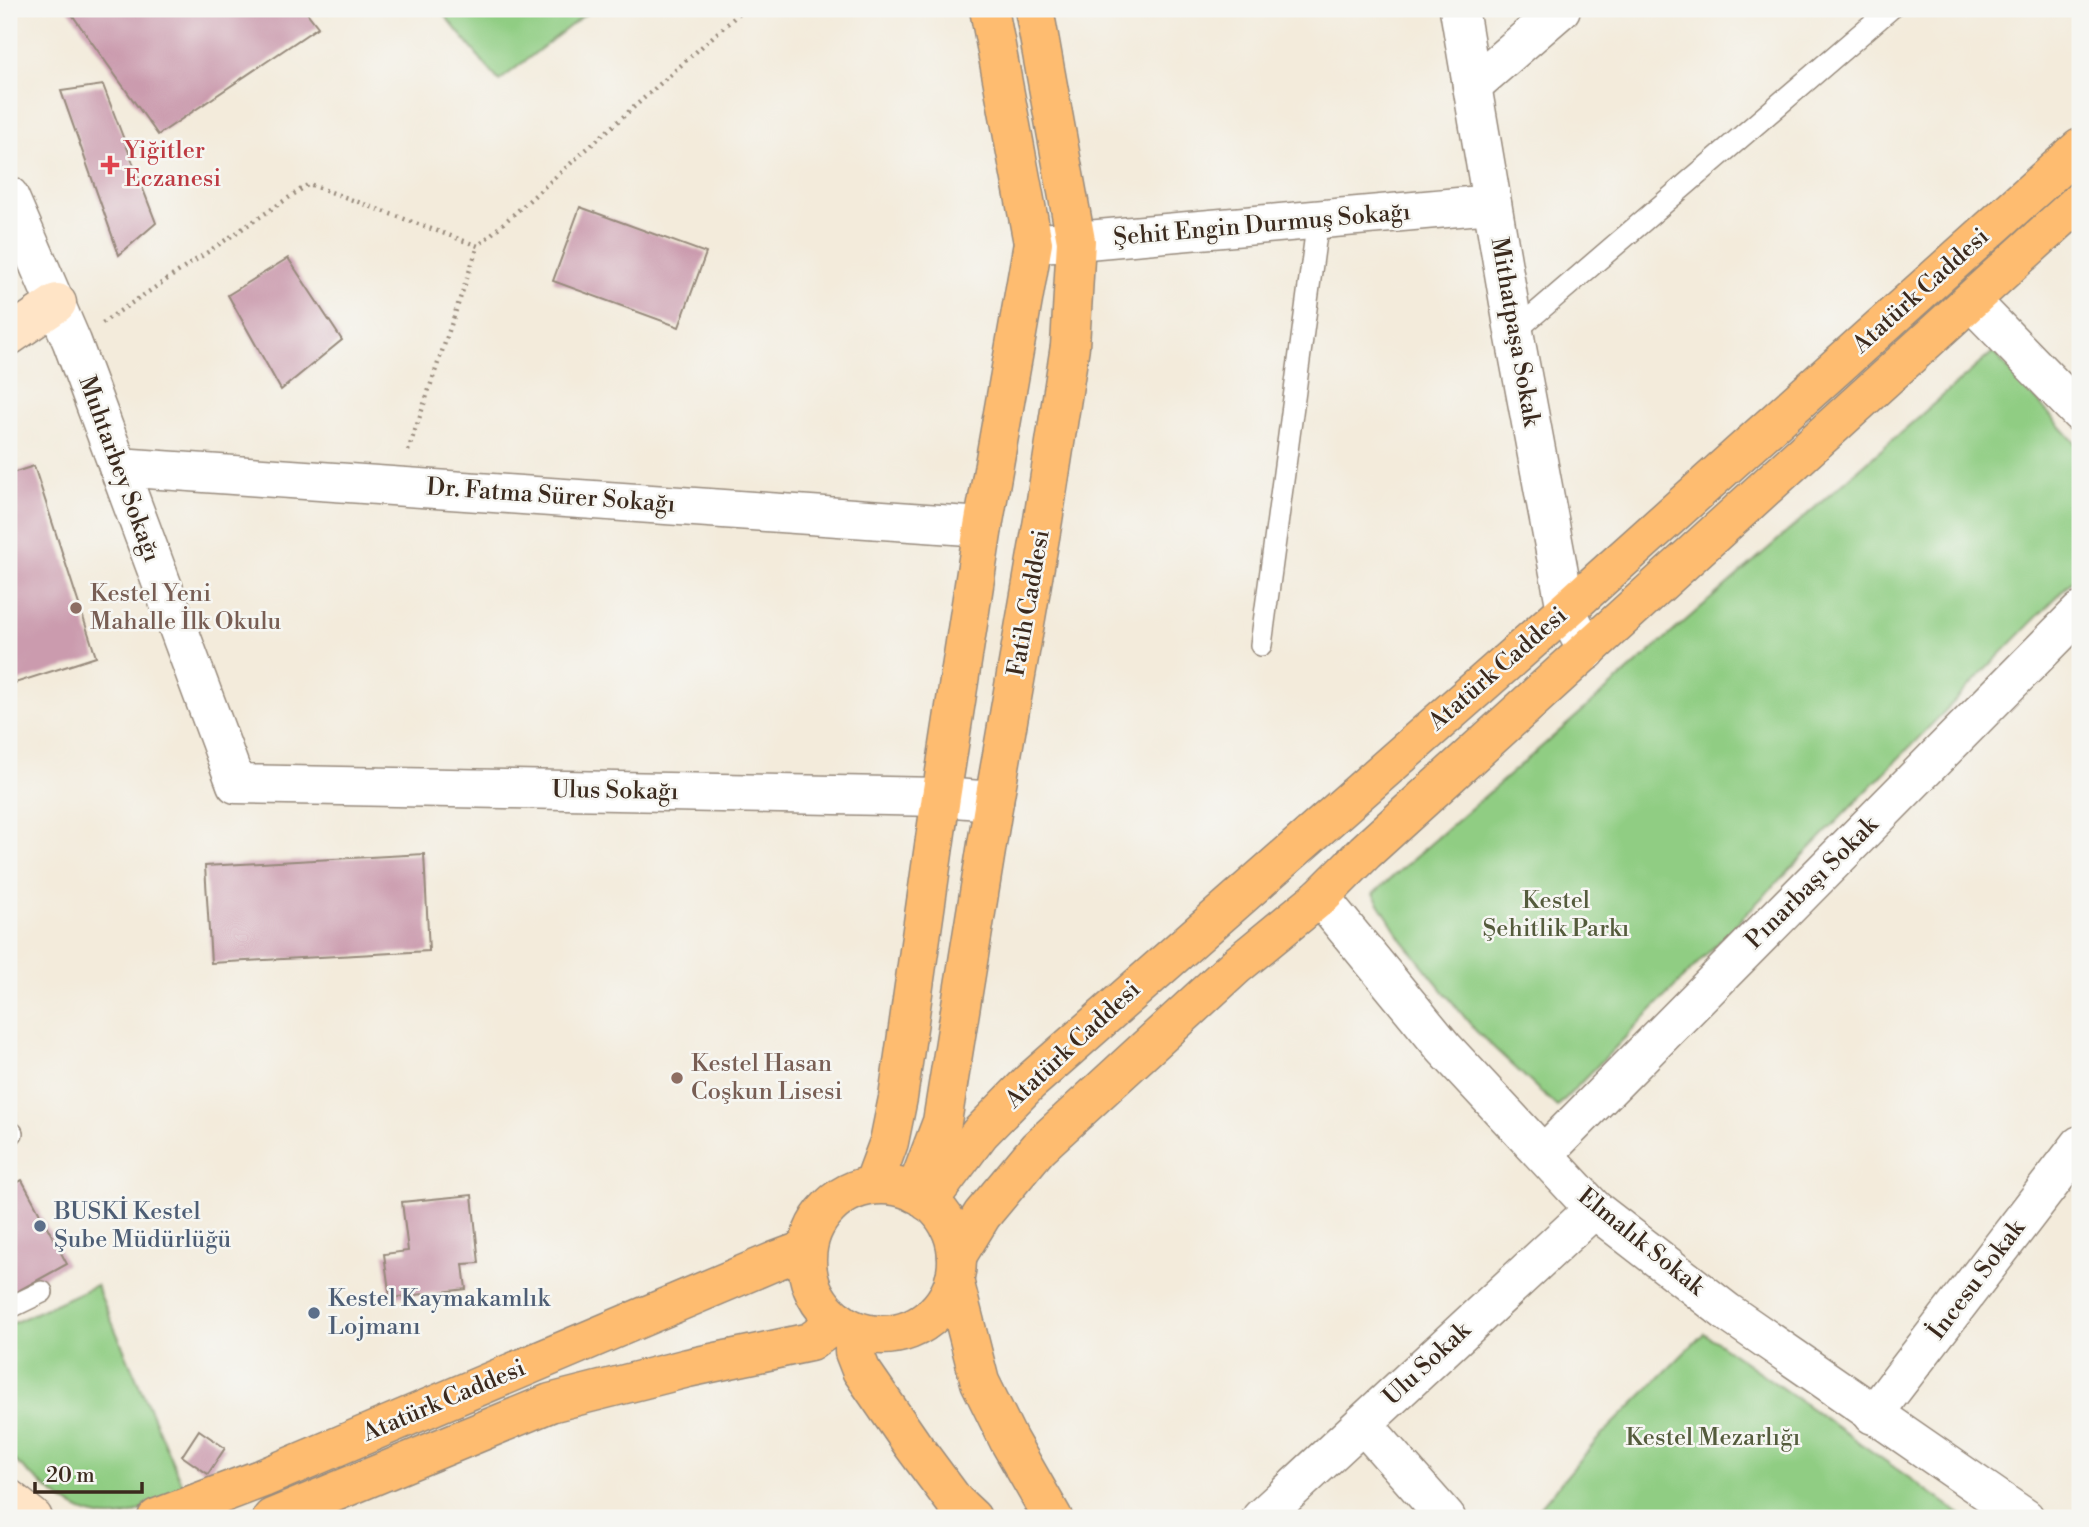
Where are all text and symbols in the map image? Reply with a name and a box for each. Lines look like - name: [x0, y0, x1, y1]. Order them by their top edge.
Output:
- place label: Yiğitler Eczanesi: [122, 136, 221, 194]
- marker: Yiğitler Eczanesi: [102, 157, 118, 173]
- street label: Şehit Engin Durmuş Sokağı: [1112, 197, 1412, 253]
- street label: Atatürk Caddesi: [1846, 222, 1996, 361]
- street label: Mithatpaşa Sokak: [1484, 235, 1547, 430]
- street label: Muhtarbey Sokağı: [71, 372, 167, 566]
- street label: Dr. Fatma Sürer Sokağı: [425, 472, 677, 520]
- street label: Fatih Caddesi: [1001, 527, 1057, 679]
- place label: Kestel Yeni Mahalle İlk Okulu: [90, 579, 282, 637]
- marker: Kestel Yeni Mahalle İlk Okulu: [68, 600, 84, 616]
- street label: Atatürk Caddesi: [1422, 601, 1573, 738]
- street label: Ulus Sokağı: [551, 775, 679, 807]
- street label: Pınarbaşı Sokak: [1739, 809, 1886, 956]
- park label: Kestel Şehitlik Parkı: [1483, 886, 1630, 944]
- street label: Atatürk Caddesi: [999, 975, 1147, 1116]
- place label: Kestel Hasan Coşkun Lisesi: [691, 1049, 843, 1107]
- marker: Kestel Hasan Coşkun Lisesi: [669, 1070, 685, 1086]
- street label: Elmalık Sokak: [1571, 1182, 1712, 1303]
- place label: BUSKİ Kestel Şube Müdürlüğü: [53, 1196, 232, 1255]
- street label: İncesu Sokak: [1921, 1212, 2033, 1346]
- marker: BUSKİ Kestel Şube Müdürlüğü: [32, 1218, 48, 1234]
- place label: Kestel Kaymakamlık Lojmanı: [328, 1284, 551, 1342]
- marker: Kestel Kaymakamlık Lojmanı: [306, 1305, 322, 1321]
- street label: Ulu Sokak: [1377, 1315, 1478, 1412]
- street label: Atatürk Caddesi: [357, 1353, 530, 1449]
- park label: Kestel Mezarlığı: [1625, 1423, 1801, 1453]
- scale bar: [35, 1450, 142, 1494]
- text: 20 m: [46, 1463, 95, 1489]

